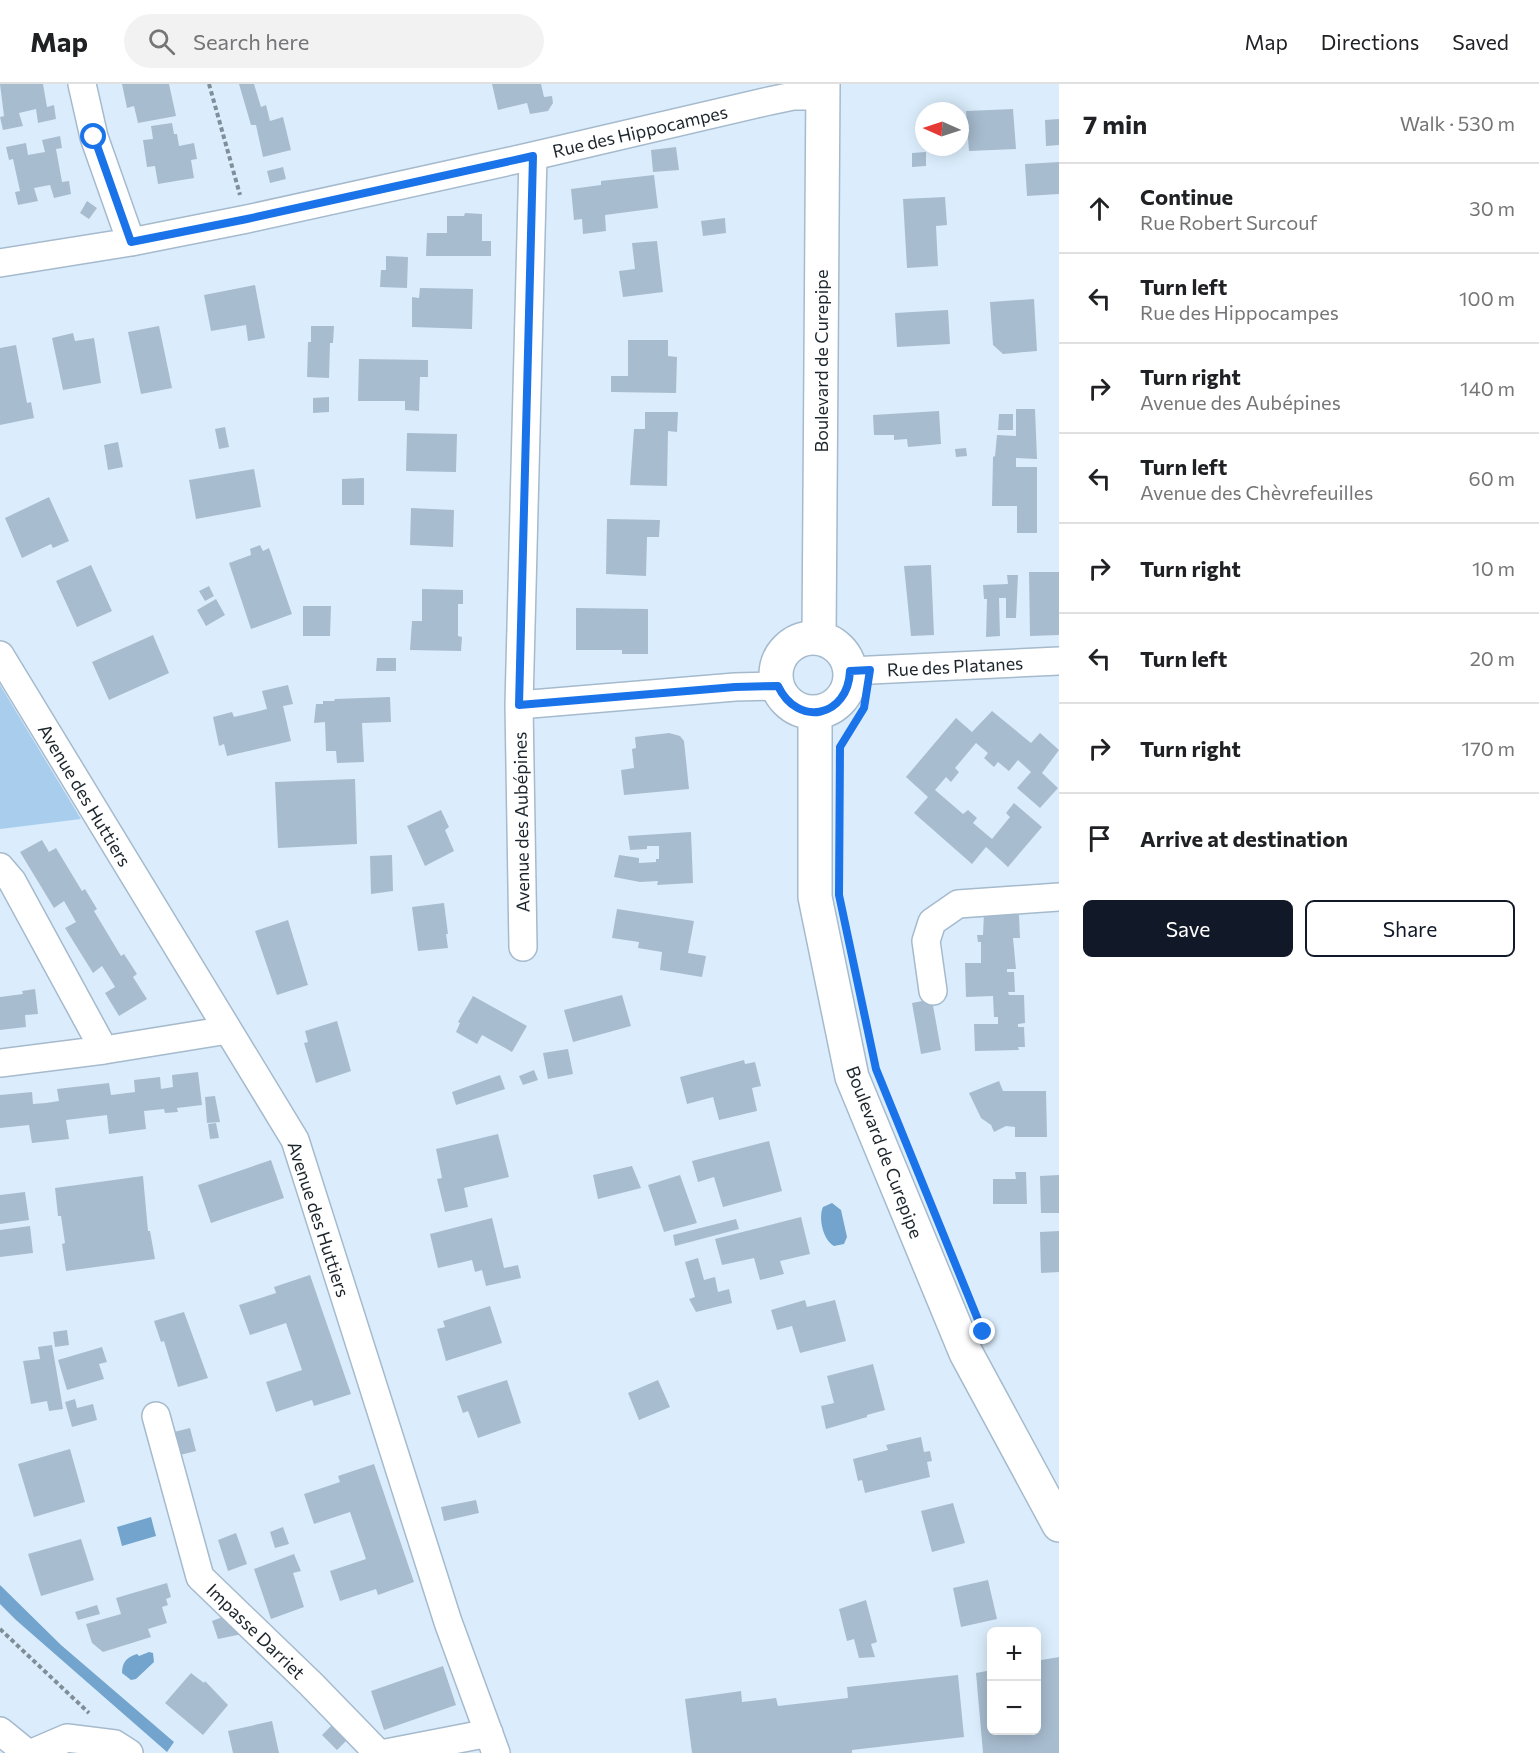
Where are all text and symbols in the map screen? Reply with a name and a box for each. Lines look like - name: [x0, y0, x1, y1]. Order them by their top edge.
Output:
- search box: [124, 14, 544, 68]
- text: Map: [30, 24, 88, 58]
- icon: search: [145, 25, 178, 58]
- text: Search here: [193, 28, 309, 55]
- text: Map: [1245, 29, 1288, 54]
- text: Directions: [1321, 29, 1419, 54]
- text: Saved: [1452, 29, 1509, 54]
- street label: Rue des Hippocampes: [550, 100, 730, 162]
- north arrow: [915, 102, 969, 156]
- text: 7 min: [1083, 108, 1147, 139]
- text: Walk · 530 m: [1400, 111, 1515, 135]
- route start: [80, 123, 106, 149]
- text: Continue: [1140, 183, 1233, 210]
- icon: ahead: [1083, 192, 1116, 225]
- text: 30 m: [1469, 196, 1515, 220]
- text: Rue Robert Surcouf: [1140, 210, 1317, 234]
- street label: Boulevard de Curepipe: [810, 270, 832, 452]
- text: Turn left: [1140, 273, 1227, 300]
- icon: left: [1083, 282, 1116, 315]
- text: 100 m: [1459, 286, 1515, 310]
- text: Rue des Hippocampes: [1140, 300, 1339, 324]
- text: Turn right: [1140, 363, 1241, 390]
- icon: right: [1083, 372, 1116, 405]
- text: 140 m: [1460, 376, 1515, 400]
- text: Avenue des Aubépines: [1140, 390, 1341, 414]
- text: Turn left: [1140, 453, 1227, 480]
- icon: left: [1083, 462, 1116, 495]
- text: 60 m: [1469, 466, 1515, 490]
- text: Avenue des Chèvrefeuilles: [1140, 480, 1373, 504]
- icon: right: [1083, 552, 1116, 585]
- text: Turn right: [1140, 555, 1241, 582]
- text: 10 m: [1472, 556, 1515, 580]
- icon: left: [1083, 642, 1116, 675]
- text: Turn left: [1140, 645, 1227, 672]
- text: 20 m: [1470, 646, 1515, 670]
- street label: Rue des Platanes: [886, 651, 1024, 681]
- street label: Avenue des Huttiers: [34, 720, 136, 870]
- street label: Avenue des Aubépines: [508, 731, 534, 913]
- icon: right: [1083, 732, 1116, 765]
- text: Turn right: [1140, 735, 1241, 762]
- text: 170 m: [1462, 736, 1515, 760]
- icon: arrive: [1083, 822, 1116, 855]
- text: Arrive at destination: [1140, 825, 1348, 852]
- button: Save: [1083, 900, 1293, 957]
- button: Share: [1305, 900, 1515, 957]
- street label: Boulevard de Curepipe: [842, 1063, 928, 1241]
- street label: Avenue des Huttiers: [283, 1138, 355, 1300]
- route end: [969, 1318, 995, 1344]
- street label: Impasse Darriet: [202, 1578, 310, 1684]
- map controls: [987, 1627, 1041, 1735]
- button: +: [987, 1627, 1041, 1681]
- button: −: [987, 1681, 1041, 1735]

